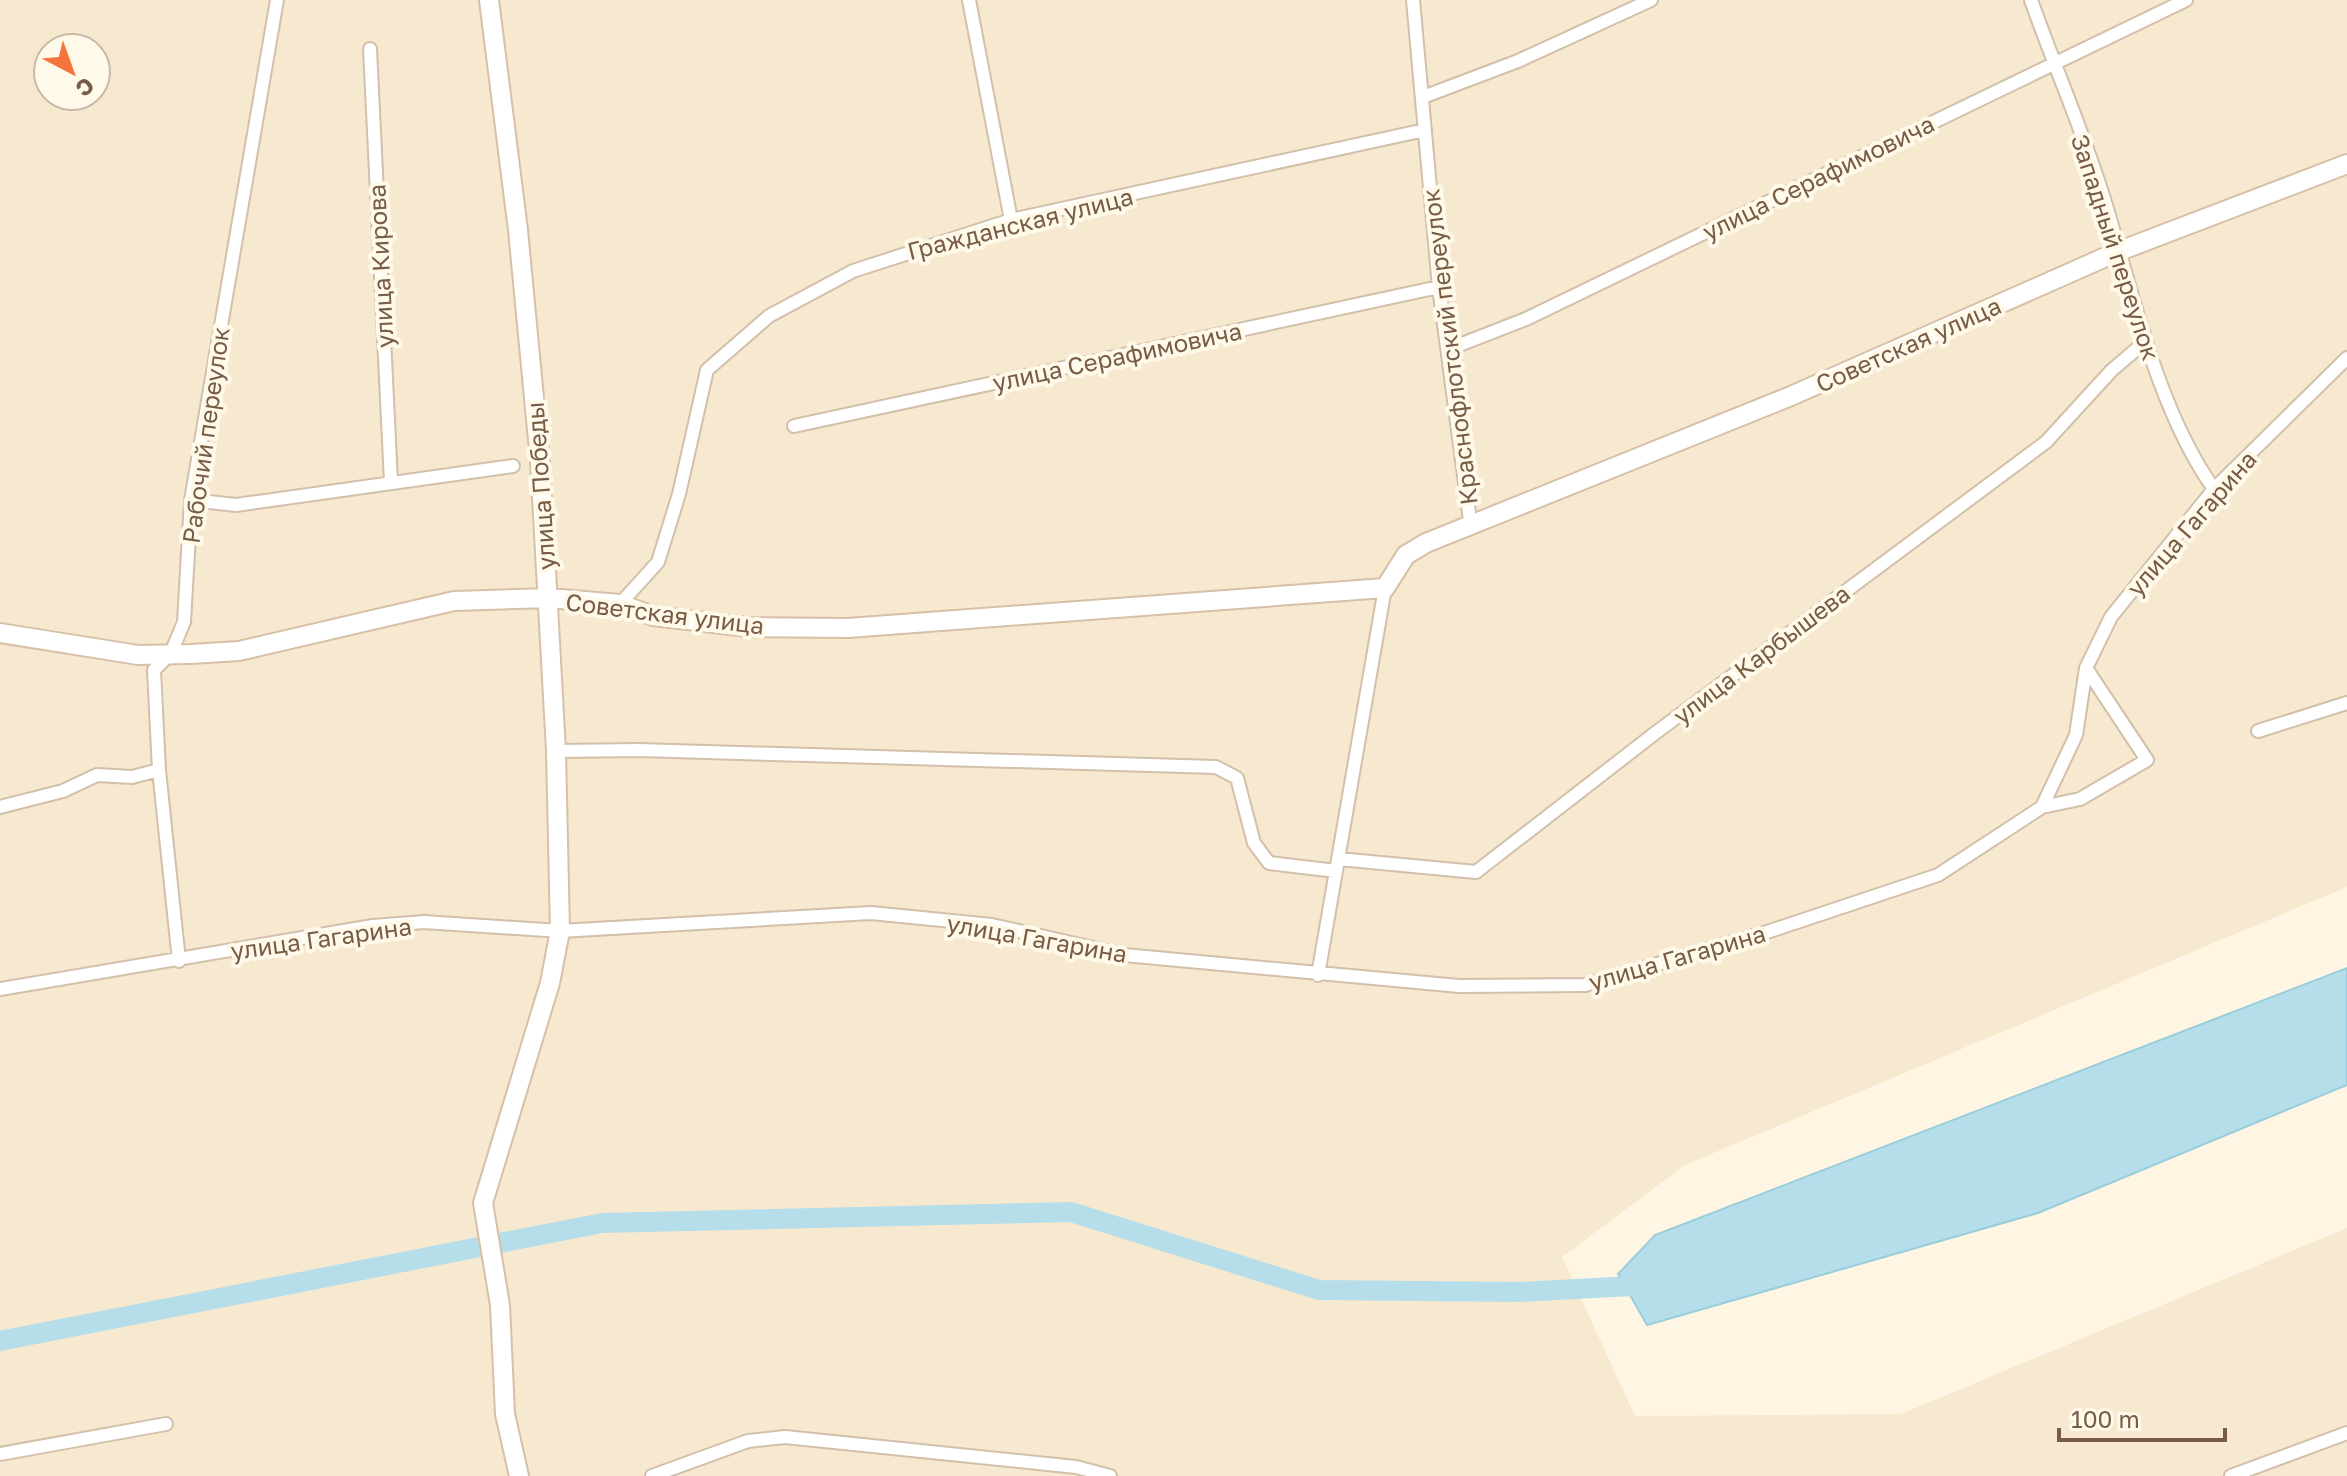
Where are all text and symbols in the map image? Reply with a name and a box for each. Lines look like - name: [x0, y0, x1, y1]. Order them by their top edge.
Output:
- north arrow: [32, 32, 112, 112]
- text: С: [71, 72, 100, 103]
- street label: улица Серафимовича: [1697, 108, 1939, 246]
- street label: Западный переулок: [2066, 130, 2166, 364]
- street label: Гражданская улица: [904, 181, 1136, 265]
- street label: улица Кирова: [361, 183, 399, 349]
- street label: Краснофлотский переулок: [1415, 187, 1483, 507]
- street label: Советская улица: [1811, 290, 2005, 398]
- street label: улица Серафимовича: [990, 315, 1244, 397]
- street label: Рабочий переулок: [175, 325, 235, 545]
- street label: улица Победы: [520, 401, 560, 571]
- street label: улица Гагарина: [2120, 445, 2262, 601]
- street label: улица Карбышева: [1667, 578, 1855, 730]
- street label: Советская улица: [564, 586, 766, 640]
- street label: улица Гагарина: [945, 908, 1129, 968]
- street label: улица Гагарина: [229, 911, 413, 965]
- street label: улица Гагарина: [1585, 918, 1769, 996]
- scale bar: [2059, 1392, 2225, 1442]
- text: 100 m: [2071, 1404, 2140, 1433]

